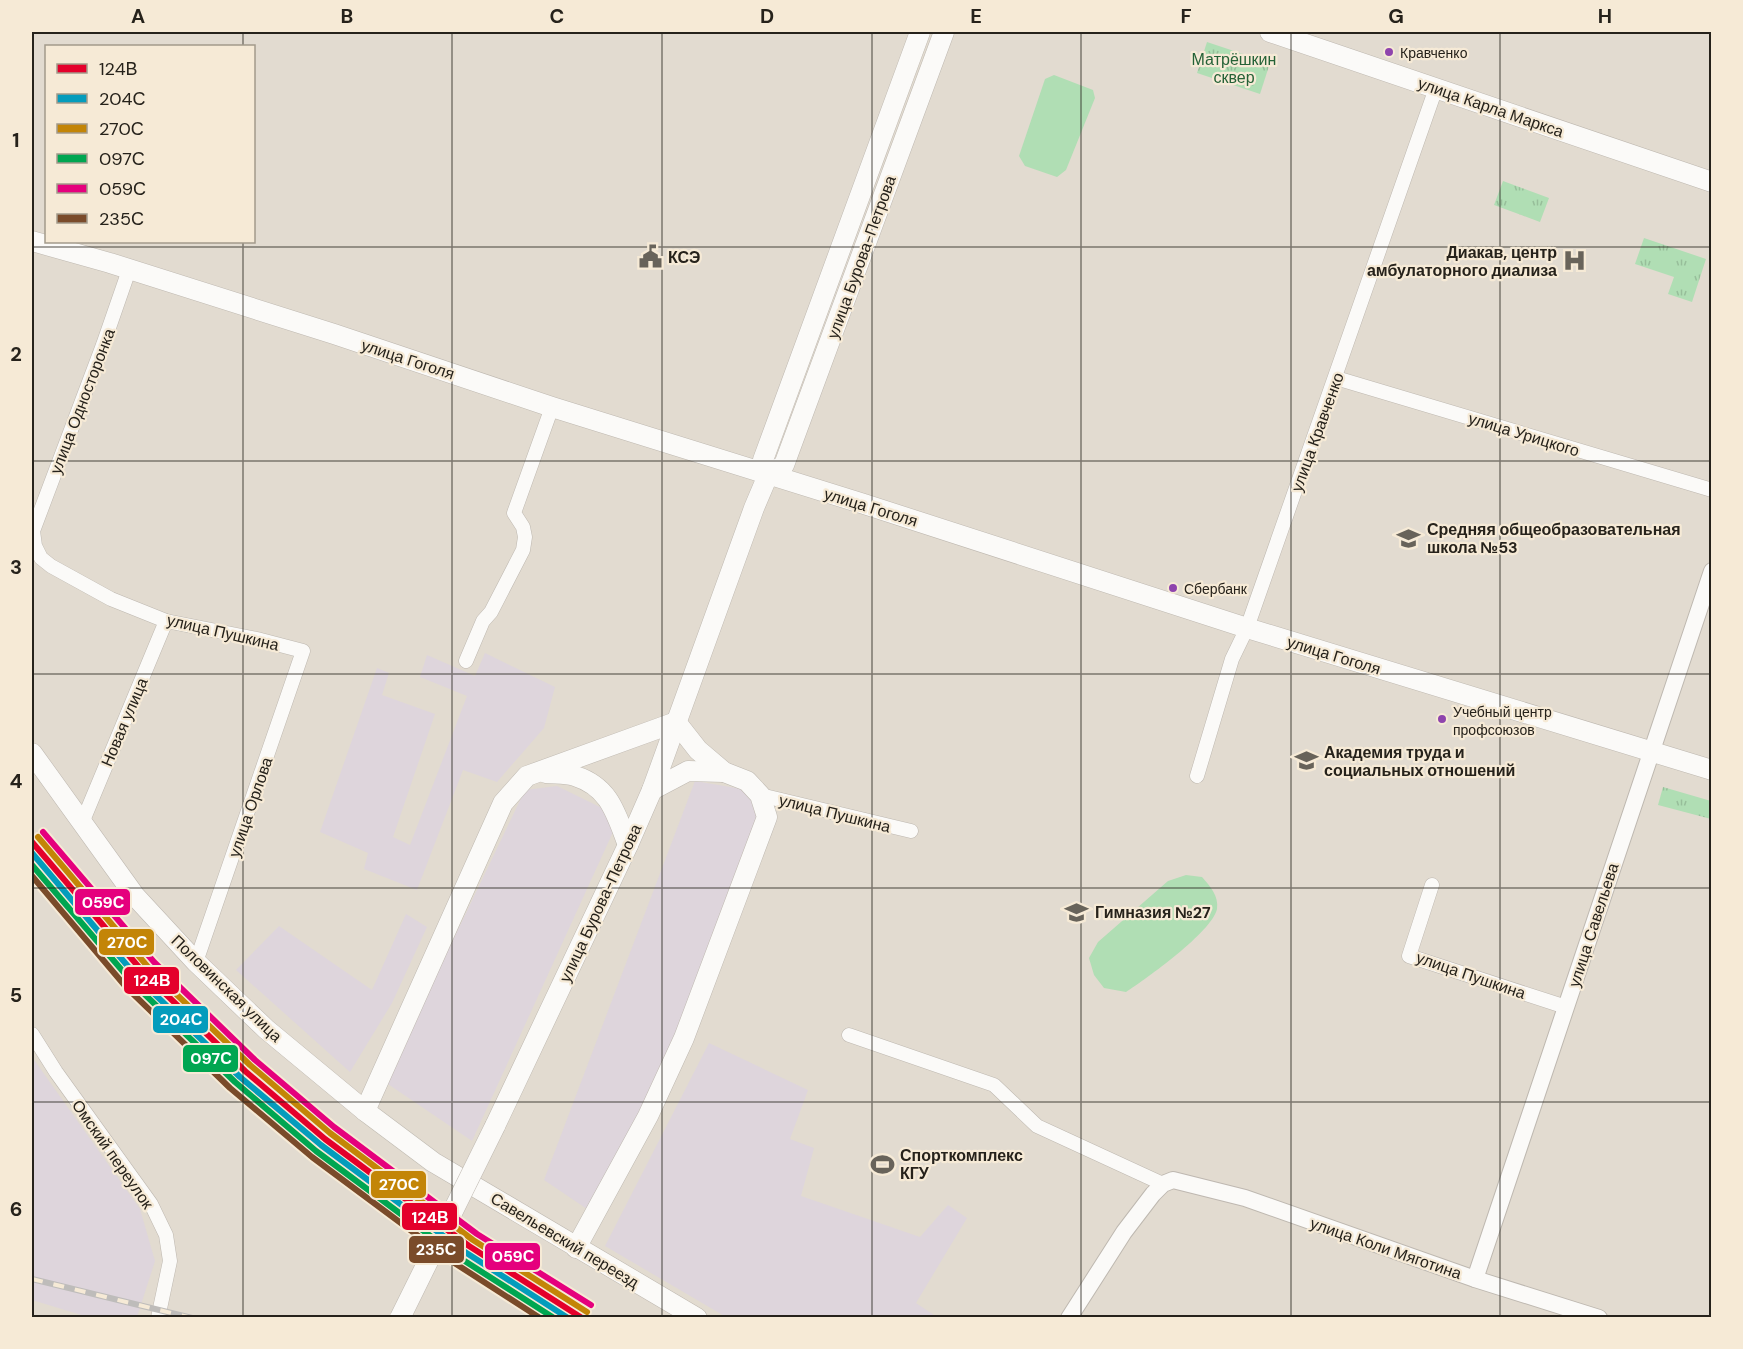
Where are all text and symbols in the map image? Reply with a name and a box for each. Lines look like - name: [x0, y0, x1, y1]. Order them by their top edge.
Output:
- text: A: [131, 3, 145, 29]
- text: B: [341, 3, 353, 29]
- text: C: [550, 3, 564, 29]
- text: D: [760, 3, 774, 29]
- text: E: [970, 3, 982, 29]
- text: F: [1180, 3, 1192, 29]
- text: G: [1388, 3, 1404, 29]
- text: H: [1598, 3, 1612, 29]
- place label: Кравченко: [1400, 44, 1468, 62]
- legend: [45, 45, 255, 243]
- marker: Кравченко: [1383, 46, 1395, 58]
- park label: Матрёшкин сквер: [1192, 49, 1276, 88]
- text: 124В: [99, 57, 138, 81]
- street label: улица Карла Маркса: [1415, 73, 1567, 142]
- text: 204С: [99, 87, 145, 111]
- text: 270С: [99, 117, 144, 141]
- text: 1: [12, 127, 20, 153]
- text: 097С: [99, 147, 145, 171]
- street label: улица Бурова-Петрова: [822, 173, 901, 342]
- text: 059С: [99, 177, 146, 201]
- text: 235С: [99, 207, 144, 231]
- place label: Диакав, центр амбулаторного диализа: [1367, 242, 1557, 281]
- public building icon: КСЭ: [637, 244, 663, 270]
- place label: КСЭ: [668, 247, 700, 268]
- hospital icon: Диакав, центр амбулаторного диализа: [1562, 248, 1588, 274]
- street label: улица Односторонка: [45, 325, 120, 477]
- street label: улица Гоголя: [359, 335, 457, 384]
- text: 2: [10, 341, 22, 367]
- street label: улица Кравченко: [1286, 370, 1349, 495]
- street label: улица Урицкого: [1466, 408, 1582, 461]
- street label: улица Гоголя: [822, 483, 920, 532]
- place label: Средняя общеобразовательная школа №53: [1427, 519, 1681, 558]
- school or university icon: Средняя общеобразовательная школа №53: [1396, 525, 1422, 551]
- text: 3: [10, 554, 22, 580]
- place label: Сбербанк: [1184, 580, 1248, 598]
- marker: Сбербанк: [1167, 582, 1179, 594]
- street label: улица Пушкина: [165, 609, 281, 656]
- street label: улица Гоголя: [1285, 631, 1383, 680]
- street label: Новая улица: [96, 674, 153, 770]
- place label: Учебный центр профсоюзов: [1453, 703, 1552, 739]
- marker: Учебный центр профсоюзов: [1436, 713, 1448, 725]
- place label: Академия труда и социальных отношений: [1324, 742, 1515, 781]
- school or university icon: Академия труда и социальных отношений: [1293, 748, 1319, 774]
- street label: улица Орлова: [224, 754, 277, 860]
- text: 4: [10, 768, 23, 794]
- street label: улица Пушкина: [777, 789, 893, 838]
- street label: улица Бурова-Петрова: [555, 821, 646, 986]
- street label: улица Савельева: [1564, 860, 1623, 990]
- line badge: 059С: [74, 888, 131, 916]
- text: 059С: [82, 892, 125, 913]
- school or university icon: Гимназия №27: [1064, 899, 1090, 925]
- place label: Гимназия №27: [1095, 902, 1211, 923]
- line badge: 270С: [98, 928, 155, 956]
- street label: Половинская улица: [167, 930, 286, 1047]
- text: 270С: [107, 932, 148, 953]
- street label: улица Пушкина: [1413, 947, 1528, 1004]
- line badge: 124В: [123, 966, 180, 995]
- text: 124В: [134, 970, 170, 991]
- text: 5: [10, 982, 22, 1008]
- line badge: 204С: [152, 1005, 209, 1034]
- text: 204С: [160, 1009, 203, 1030]
- line badge: 097С: [182, 1044, 239, 1073]
- text: 097С: [190, 1048, 232, 1069]
- street label: Омский переулок: [67, 1095, 159, 1214]
- place label: Спорткомплекс КГУ: [900, 1145, 1023, 1184]
- sports icon: Спорткомплекс КГУ: [869, 1151, 895, 1177]
- line badge: 270С: [370, 1170, 427, 1199]
- text: 270С: [379, 1174, 420, 1195]
- street label: Савельевский переезд: [487, 1188, 643, 1293]
- text: 6: [10, 1196, 22, 1222]
- line badge: 124В: [401, 1202, 458, 1231]
- text: 124В: [412, 1207, 448, 1228]
- street label: улица Коли Мяготина: [1307, 1213, 1464, 1284]
- line badge: 235С: [408, 1235, 465, 1264]
- text: 235С: [416, 1239, 457, 1260]
- line badge: 059С: [484, 1242, 541, 1271]
- text: 059С: [492, 1246, 535, 1267]

